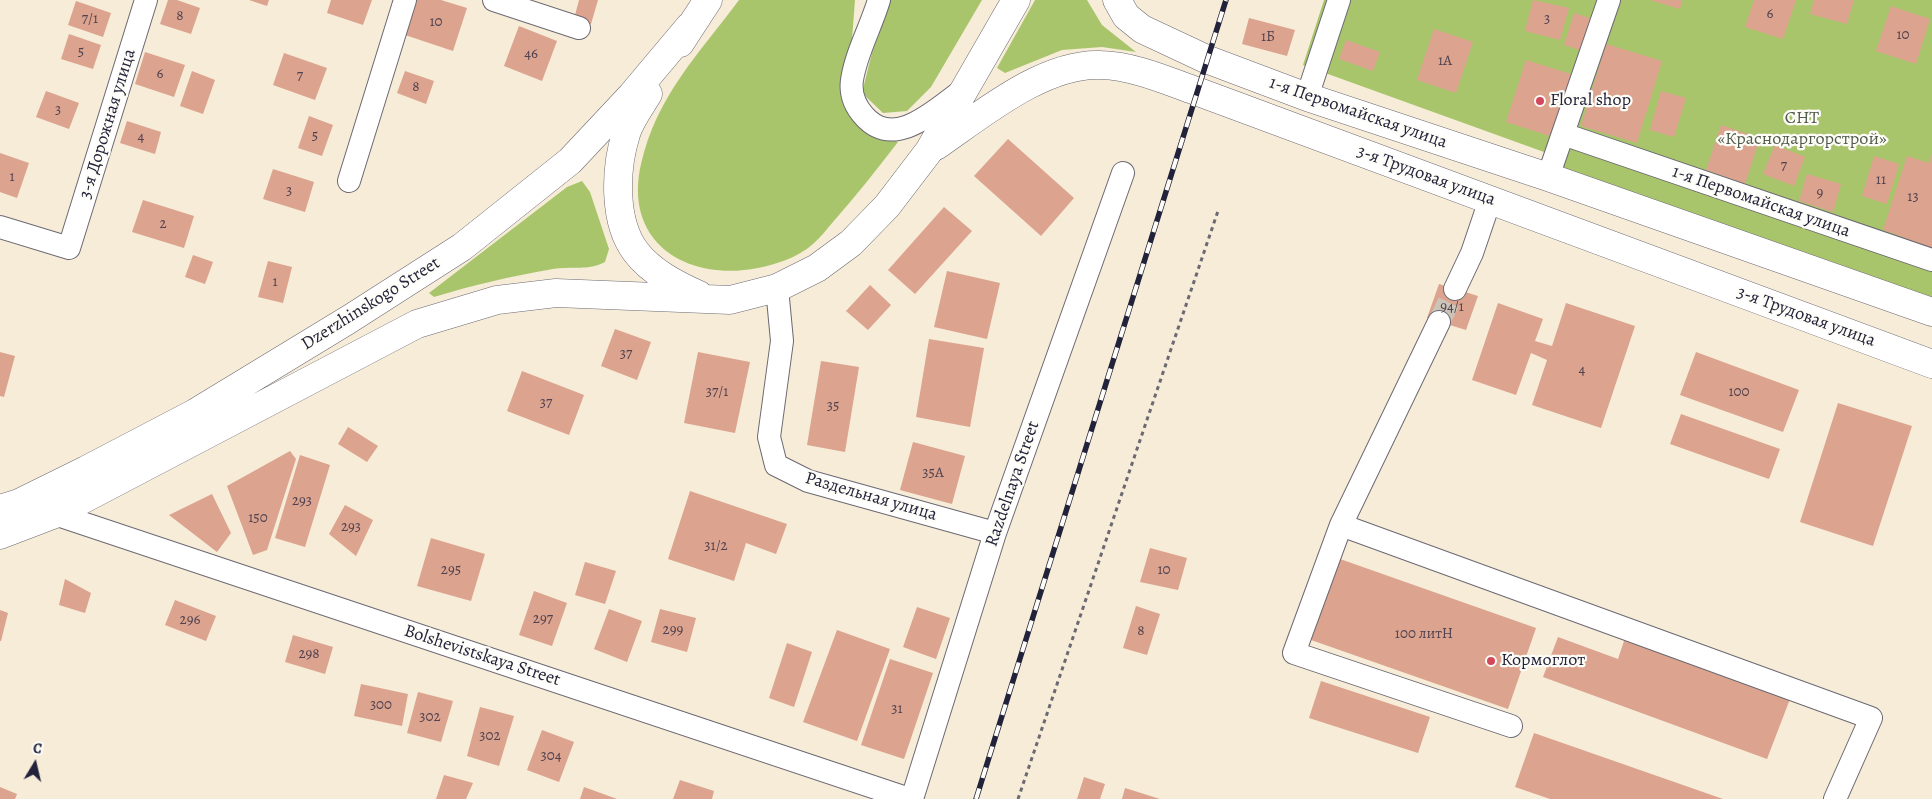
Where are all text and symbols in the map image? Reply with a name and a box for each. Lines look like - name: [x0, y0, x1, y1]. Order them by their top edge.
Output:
- house number: 6: [1767, 5, 1773, 23]
- house number: 8: [176, 7, 184, 25]
- house number: 7/1: [82, 10, 98, 28]
- house number: 3: [1544, 10, 1550, 28]
- house number: 10: [429, 13, 443, 31]
- house number: 10: [1896, 26, 1910, 44]
- house number: 1Б: [1261, 28, 1275, 46]
- house number: 5: [78, 43, 84, 61]
- house number: 46: [524, 45, 538, 63]
- street label: 3-я Дорожная улица: [75, 46, 141, 202]
- house number: 1А: [1438, 52, 1452, 70]
- house number: 6: [157, 65, 163, 83]
- house number: 7: [297, 67, 303, 85]
- street label: 1-я Первомайская улица: [1266, 72, 1450, 154]
- house number: 8: [412, 78, 420, 96]
- place label: Floral shop: [1550, 90, 1631, 112]
- marker: Floral shop: [1534, 95, 1546, 107]
- house number: 3: [55, 101, 61, 119]
- park label: СНТ «Краснодаргорстрой»: [1717, 108, 1887, 150]
- house number: 5: [312, 127, 318, 145]
- house number: 4: [138, 128, 144, 146]
- street label: 3-я Трудовая улица: [1354, 141, 1498, 211]
- house number: 7: [1781, 157, 1787, 175]
- street label: 1-я Первомайская улица: [1669, 161, 1853, 243]
- house number: 1: [9, 168, 15, 186]
- house number: 11: [1876, 171, 1886, 189]
- house number: 3: [286, 182, 292, 200]
- house number: 9: [1817, 184, 1823, 202]
- house number: 13: [1907, 188, 1919, 206]
- house number: 2: [159, 215, 167, 233]
- street label: Dzerzhinskogo Street: [298, 253, 444, 355]
- house number: 1: [272, 273, 278, 291]
- street label: 3-я Трудовая улица: [1734, 282, 1878, 352]
- house number: 94/1: [1440, 298, 1464, 316]
- house number: 37: [620, 345, 632, 363]
- house number: 4: [1579, 361, 1585, 379]
- house number: 37/1: [706, 383, 728, 401]
- house number: 100: [1728, 383, 1750, 401]
- house number: 37: [540, 394, 552, 412]
- house number: 35: [827, 397, 839, 415]
- street label: Razdelnaya Street: [981, 418, 1045, 550]
- house number: 35А: [922, 464, 944, 482]
- street label: Раздельная улица: [802, 468, 940, 526]
- house number: 293: [292, 492, 312, 510]
- house number: 150: [248, 509, 268, 527]
- house number: 293: [341, 518, 361, 536]
- house number: 31/2: [704, 537, 728, 555]
- house number: 295: [441, 561, 461, 579]
- house number: 10: [1157, 561, 1171, 579]
- house number: 297: [533, 610, 553, 628]
- house number: 296: [180, 611, 200, 629]
- street label: Bolshevistskaya Street: [401, 621, 563, 691]
- house number: 299: [663, 621, 683, 639]
- house number: 8: [1137, 622, 1145, 640]
- house number: 100 литН: [1395, 625, 1453, 643]
- house number: 298: [298, 645, 320, 663]
- place label: Кормоглот: [1501, 650, 1585, 672]
- marker: Кормоглот: [1485, 655, 1497, 667]
- house number: 300: [370, 696, 392, 714]
- house number: 31: [891, 700, 903, 718]
- house number: 302: [419, 708, 441, 726]
- house number: 302: [479, 727, 501, 745]
- north arrow: [10, 739, 60, 789]
- text: С: [32, 739, 43, 759]
- house number: 304: [540, 747, 562, 765]

